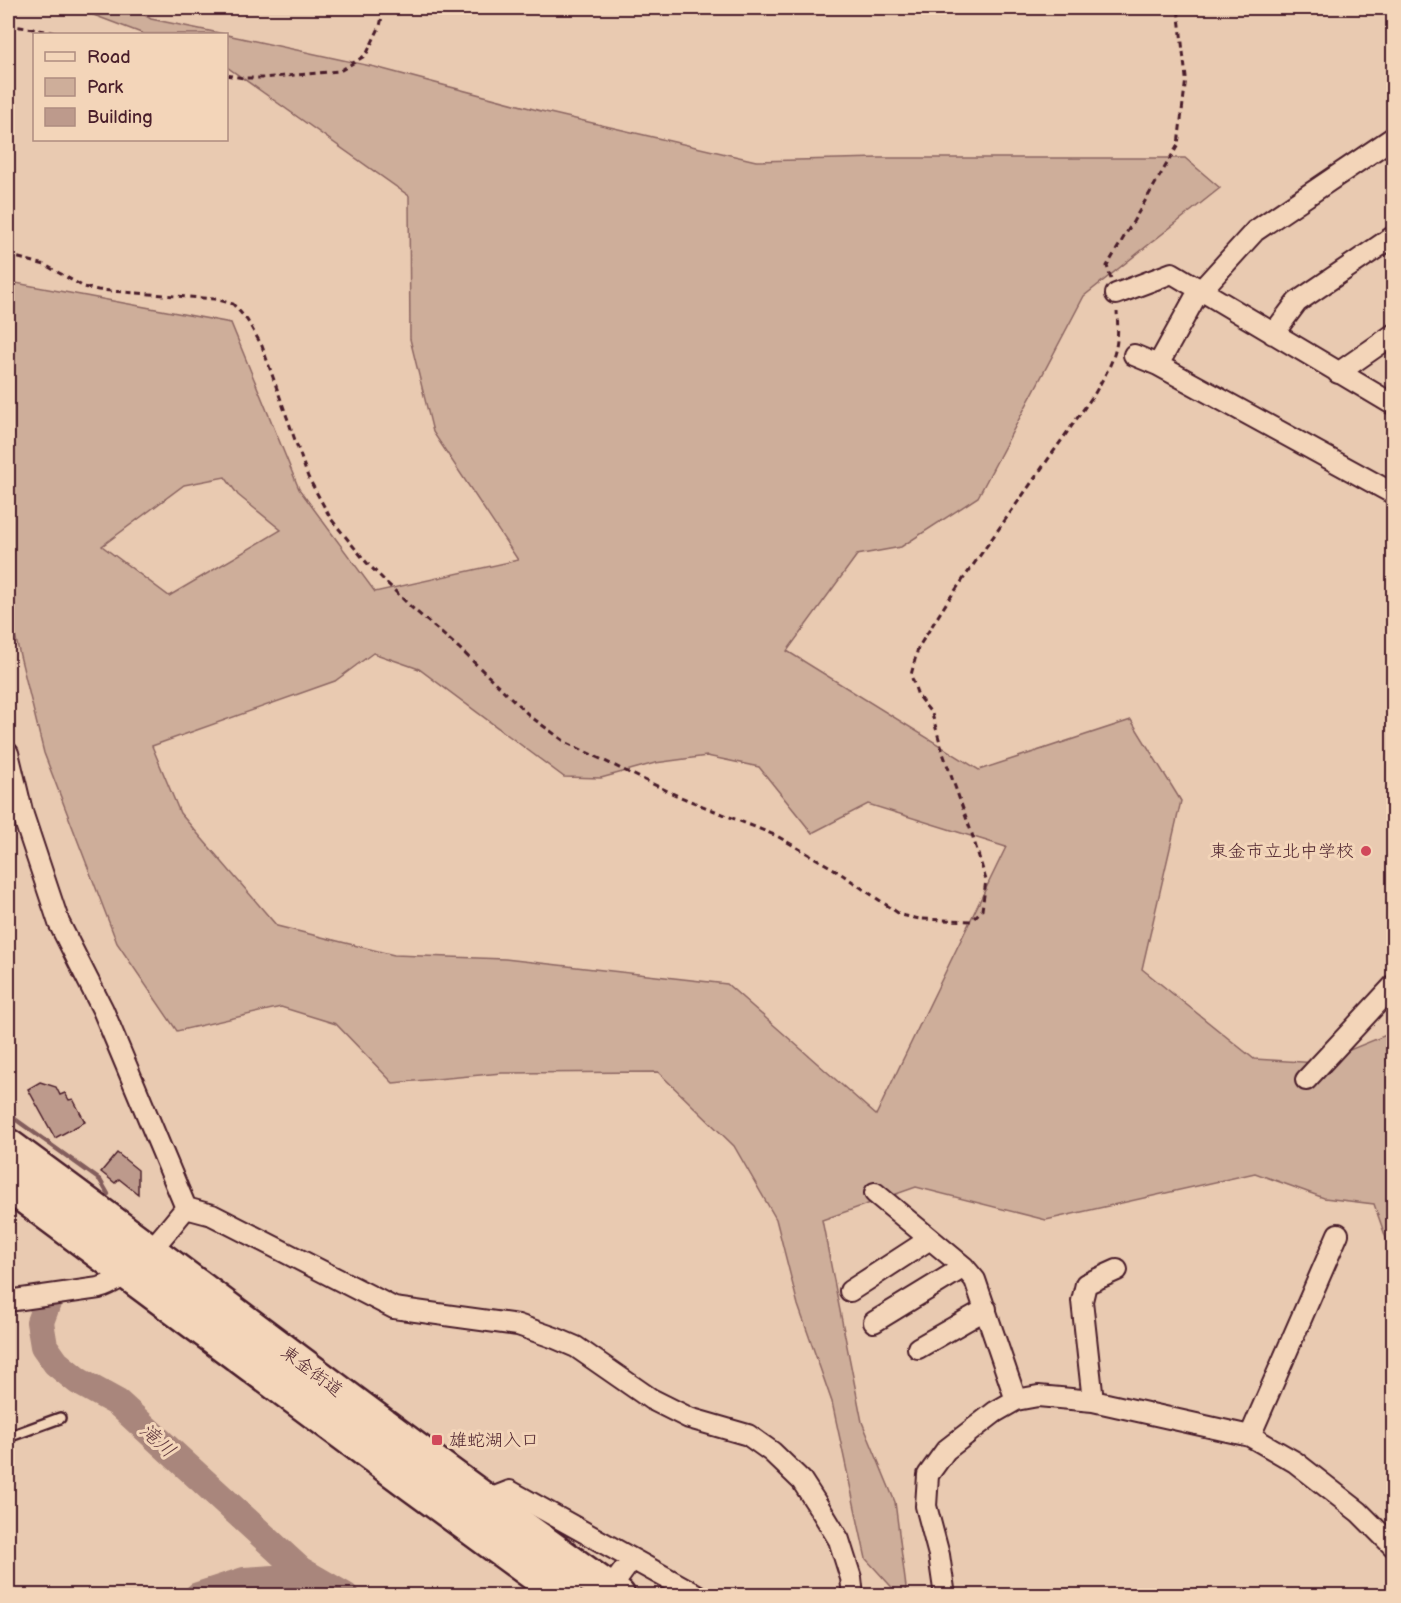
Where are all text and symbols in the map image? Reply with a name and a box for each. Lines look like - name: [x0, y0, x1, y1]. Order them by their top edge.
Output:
- legend: [33, 33, 228, 141]
- text: Road: [87, 47, 131, 68]
- text: Park: [87, 77, 123, 98]
- text: Building: [87, 107, 153, 128]
- place label: 東金市立北中学校: [1210, 841, 1354, 862]
- marker: 東金市立北中学校: [1359, 844, 1373, 858]
- street label: 東金街道: [277, 1341, 347, 1401]
- water label: 滝川: [134, 1418, 180, 1463]
- place label: 雄蛇湖入口: [449, 1430, 539, 1451]
- marker: 雄蛇湖入口: [430, 1433, 444, 1447]

